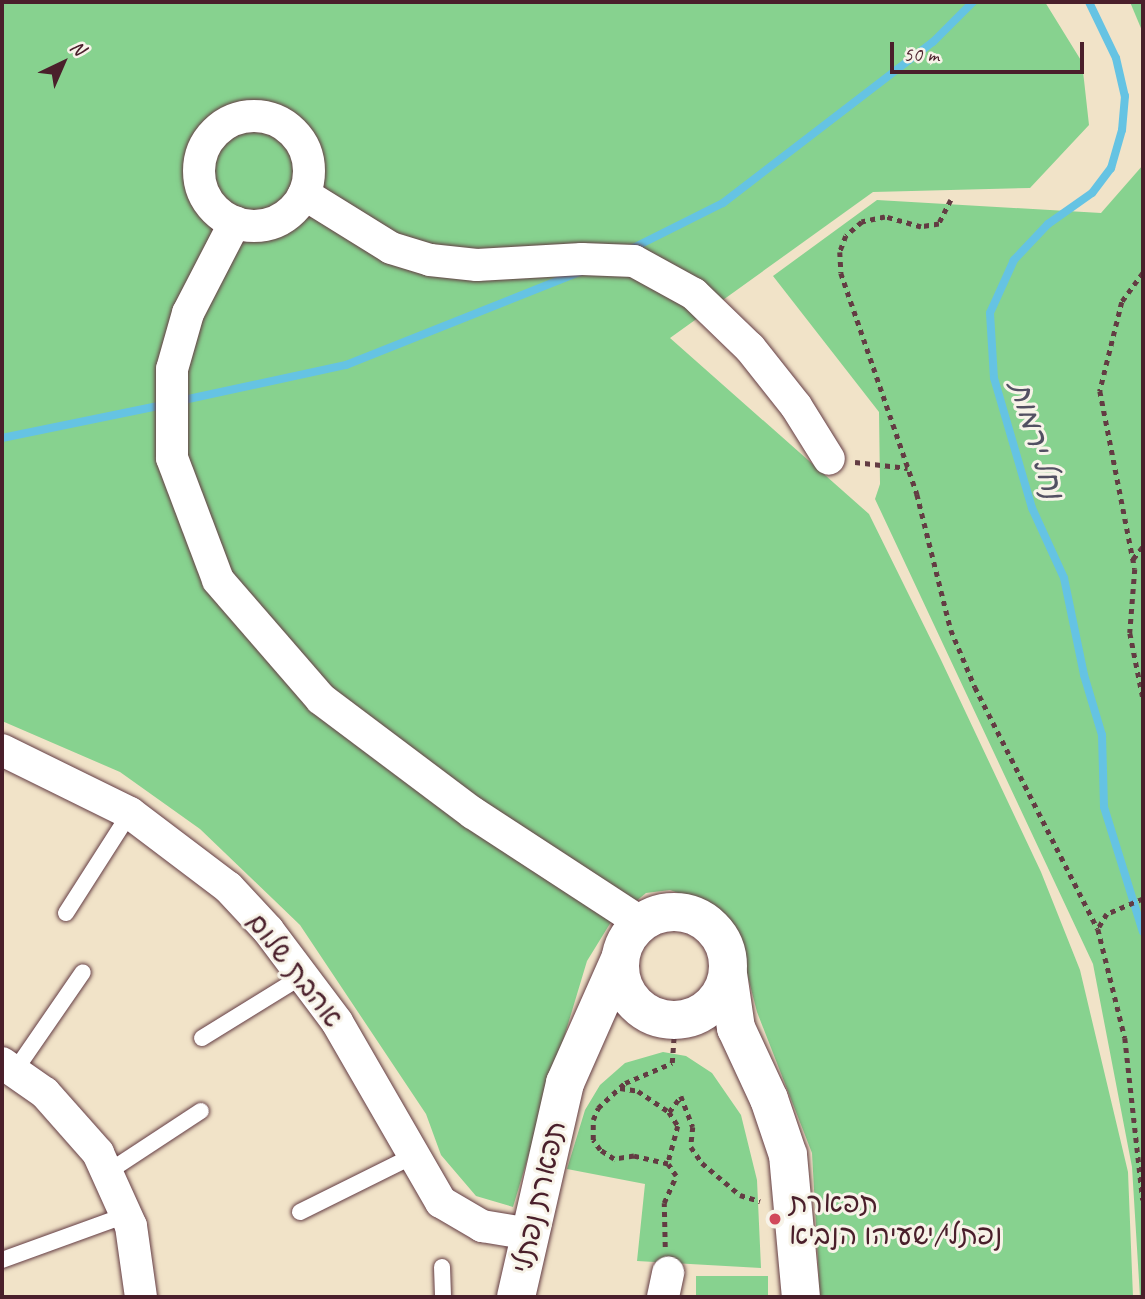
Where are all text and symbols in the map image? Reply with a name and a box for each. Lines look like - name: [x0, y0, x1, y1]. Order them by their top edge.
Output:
- north arrow: [28, 28, 98, 98]
- scale bar: [893, 28, 1087, 72]
- text: N: [65, 35, 90, 61]
- text: 50 m: [903, 41, 939, 67]
- water label: נחל ירמות: [1002, 377, 1072, 503]
- street label: אהבת שלום: [240, 906, 350, 1034]
- street label: תפארת נפתלי: [505, 1118, 573, 1276]
- place label: תפארת נפתלי/ישעיהו הנביא: [789, 1186, 1003, 1252]
- marker: תפארת נפתלי/ישעיהו הנביא: [767, 1211, 783, 1227]

